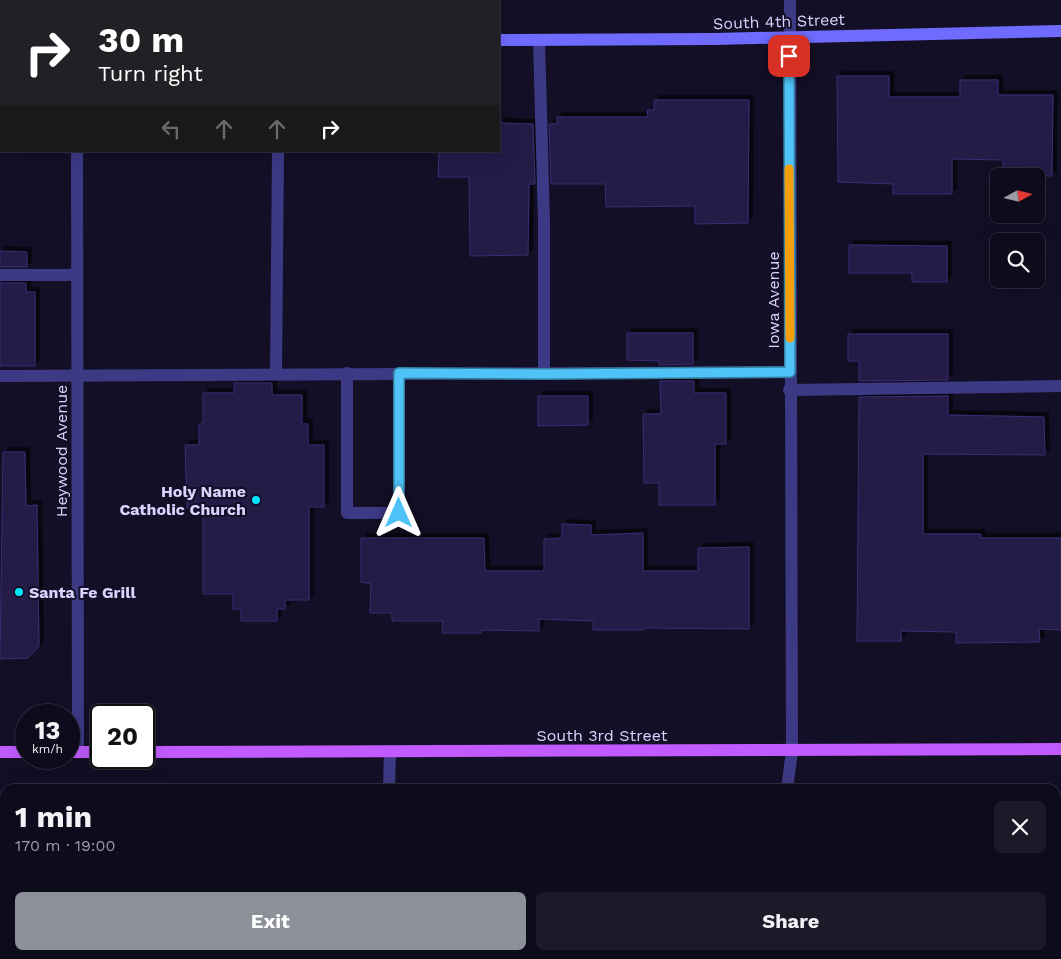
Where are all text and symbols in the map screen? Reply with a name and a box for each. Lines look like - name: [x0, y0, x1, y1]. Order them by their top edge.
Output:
- street label: South 4th Street: [713, 10, 845, 33]
- text: 30 m: [98, 19, 184, 61]
- icon: right: [15, 20, 80, 85]
- pin: [768, 35, 810, 77]
- icon: arrive: [775, 42, 803, 70]
- text: Turn right: [98, 61, 203, 86]
- icon: left: [157, 115, 185, 143]
- icon: ahead: [210, 115, 238, 143]
- icon: ahead: [263, 115, 291, 143]
- icon: right: [316, 115, 344, 143]
- north arrow: [990, 168, 1045, 222]
- map controls: [990, 168, 1045, 288]
- button: search: [990, 233, 1045, 288]
- street label: Iowa Avenue: [764, 251, 783, 349]
- street label: Heywood Avenue: [52, 385, 71, 517]
- place label: Holy Name Catholic Church: [119, 482, 246, 519]
- position arrow: [372, 486, 424, 538]
- marker: Holy Name Catholic Church: [250, 494, 262, 506]
- place label: Santa Fe Grill: [29, 583, 136, 602]
- marker: Santa Fe Grill: [13, 586, 25, 598]
- speed limit sign: 20: [90, 704, 155, 769]
- text: 13: [35, 716, 60, 745]
- street label: South 3rd Street: [536, 726, 668, 745]
- text: km/h: [32, 742, 63, 756]
- text: 1 min: [15, 799, 92, 834]
- button: close: [994, 801, 1046, 853]
- text: 170 m · 19:00: [15, 836, 116, 855]
- button: Exit: [15, 892, 526, 950]
- button: Share: [536, 892, 1046, 950]

